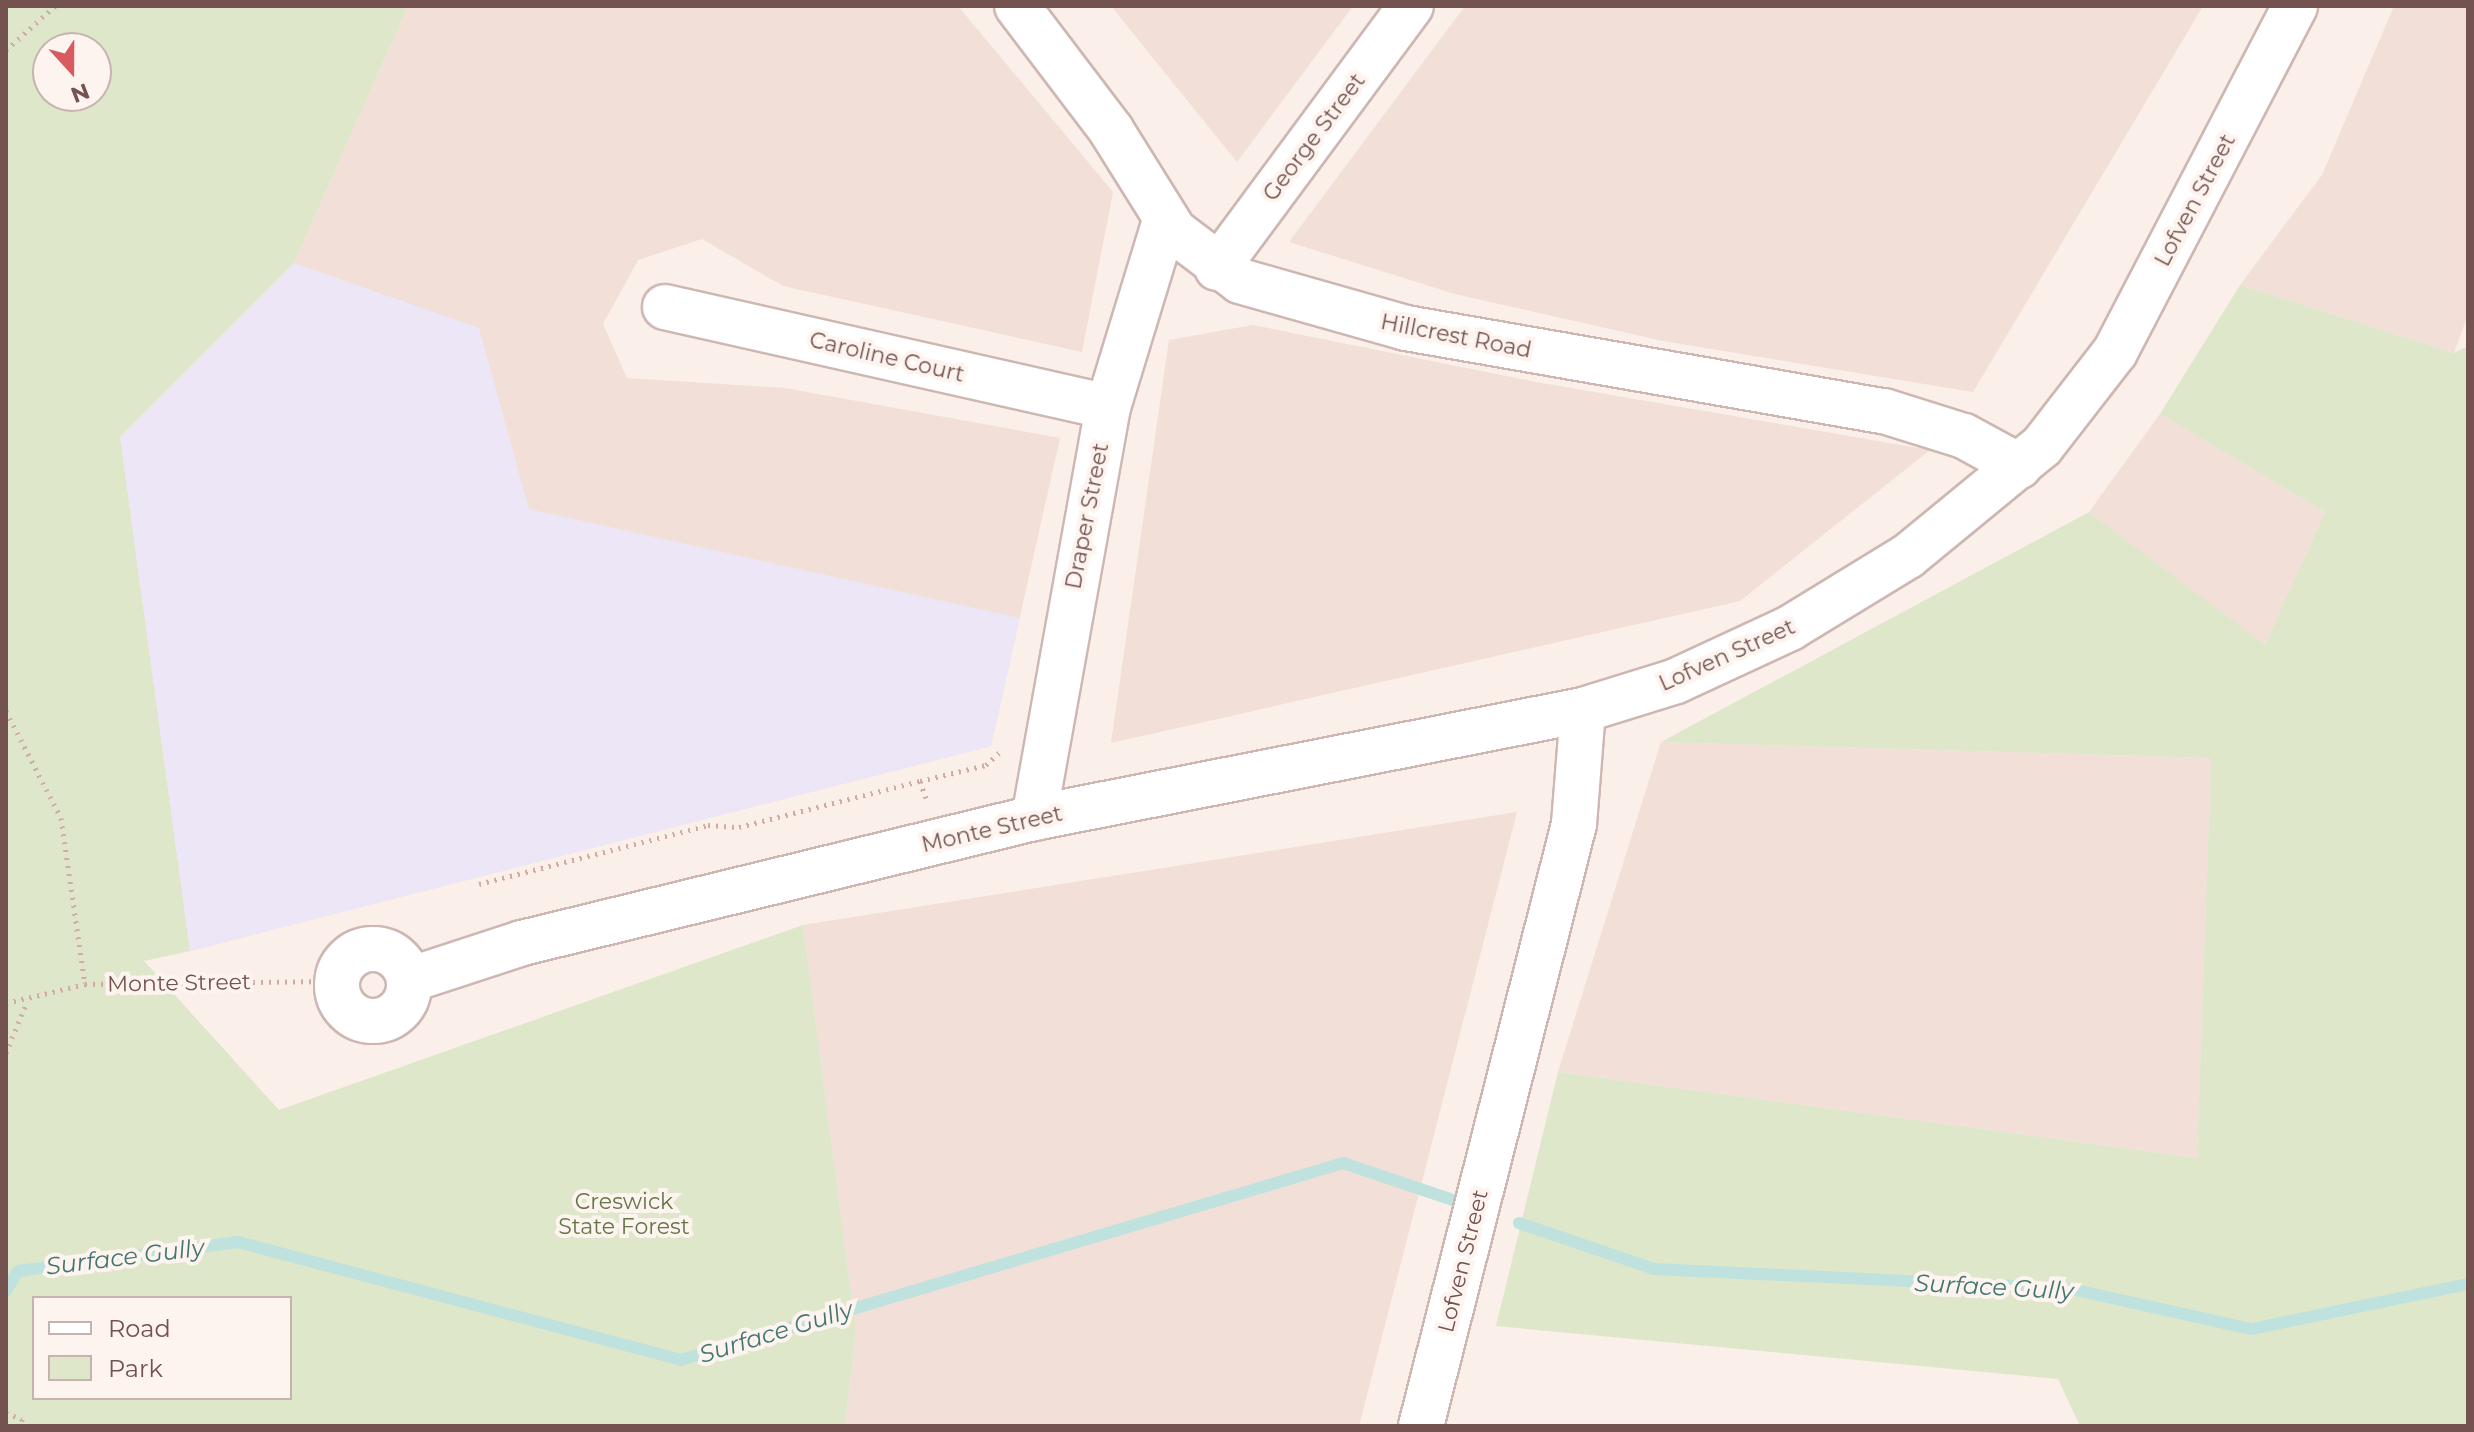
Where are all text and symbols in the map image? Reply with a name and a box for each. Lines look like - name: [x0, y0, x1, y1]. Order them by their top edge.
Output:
- north arrow: [32, 32, 112, 112]
- street label: George Street: [1257, 68, 1371, 206]
- text: N: [67, 77, 93, 109]
- street label: Lofven Street: [2149, 129, 2241, 271]
- street label: Hillcrest Road: [1378, 308, 1534, 364]
- street label: Caroline Court: [807, 326, 967, 388]
- street label: Draper Street: [1060, 441, 1114, 591]
- street label: Lofven Street: [1655, 613, 1799, 697]
- street label: Monte Street: [919, 800, 1065, 858]
- street label: Monte Street: [107, 969, 251, 997]
- street label: Lofven Street: [1432, 1187, 1494, 1335]
- park label: Creswick State Forest: [558, 1188, 690, 1240]
- water label: Surface Gully: [44, 1233, 206, 1281]
- water label: Surface Gully: [1914, 1268, 2074, 1306]
- water label: Surface Gully: [696, 1295, 856, 1369]
- legend: [32, 1296, 292, 1400]
- text: Road: [108, 1314, 171, 1343]
- text: Park: [108, 1354, 163, 1383]

